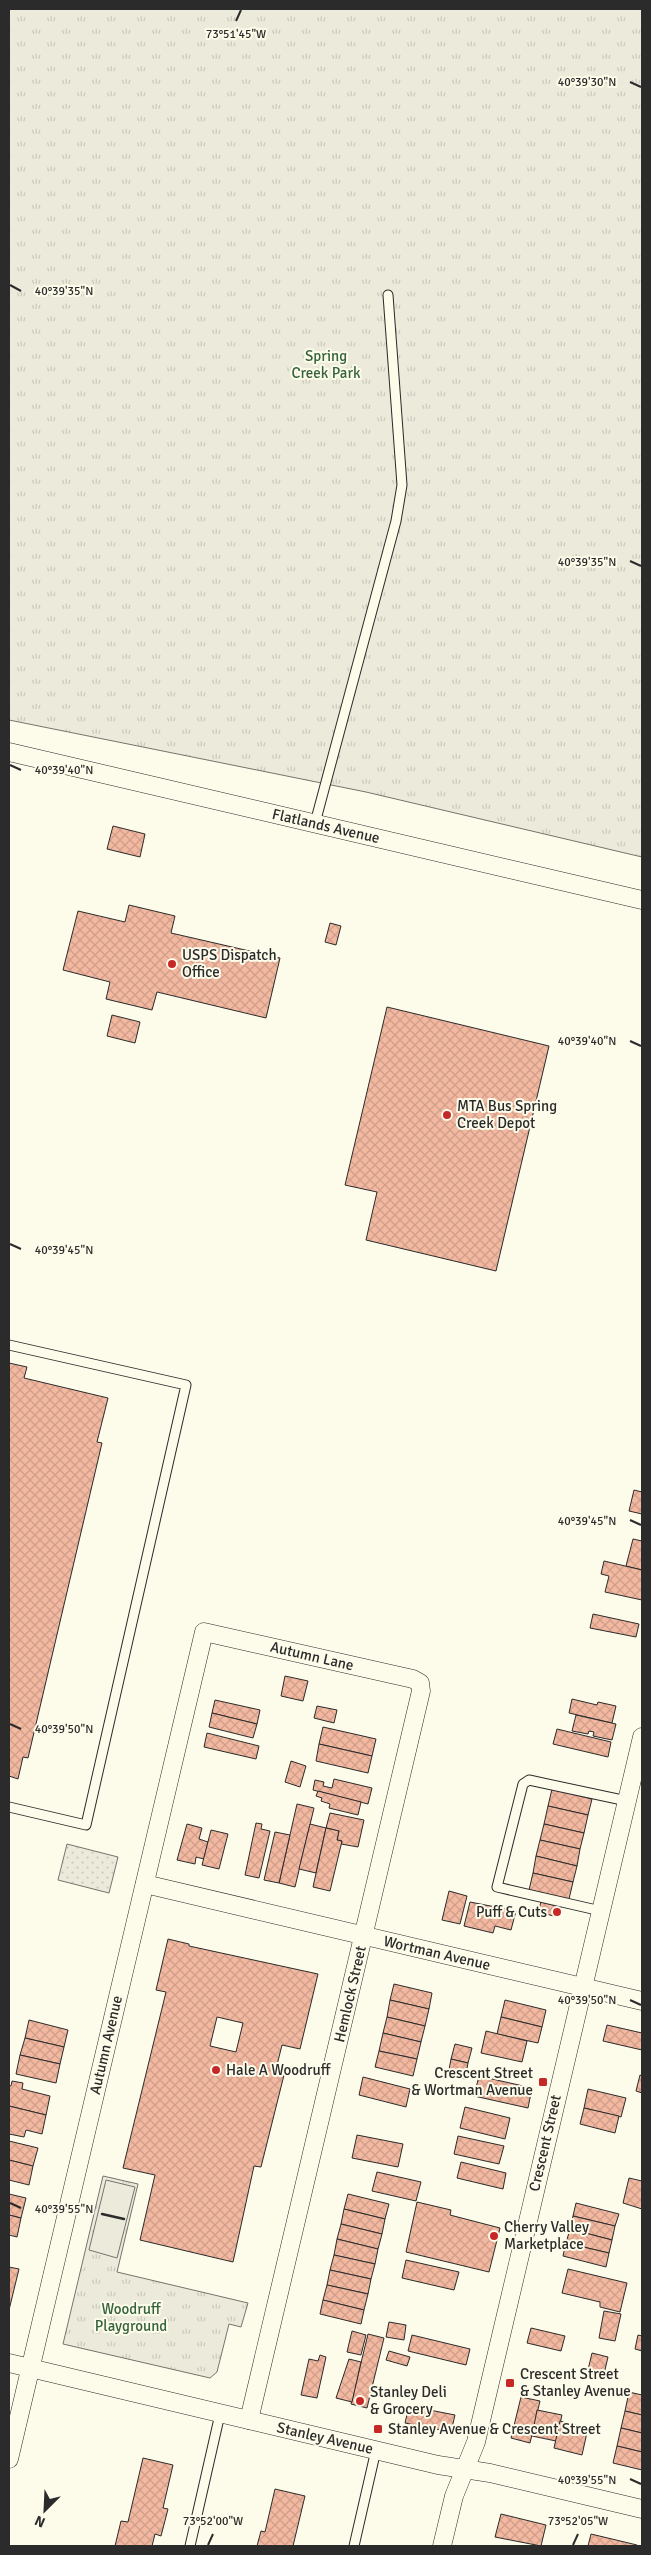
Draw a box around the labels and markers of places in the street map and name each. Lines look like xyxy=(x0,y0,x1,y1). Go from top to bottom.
place label: USPS Dispatch Office xyxy=(182,946,277,981)
marker: USPS Dispatch Office xyxy=(166,958,178,970)
place label: MTA Bus Spring Creek Depot xyxy=(457,1097,557,1132)
marker: MTA Bus Spring Creek Depot xyxy=(441,1109,453,1121)
place label: Puff & Cuts xyxy=(476,1903,547,1921)
marker: Puff & Cuts xyxy=(551,1906,563,1918)
place label: Hale A Woodruff xyxy=(226,2061,332,2079)
marker: Hale A Woodruff xyxy=(210,2064,222,2076)
place label: Crescent Street & Wortman Avenue xyxy=(411,2064,533,2099)
marker: Crescent Street & Wortman Avenue xyxy=(537,2076,549,2088)
place label: Cherry Valley Marketplace xyxy=(504,2218,589,2253)
marker: Cherry Valley Marketplace xyxy=(488,2230,500,2242)
place label: Crescent Street & Stanley Avenue xyxy=(520,2365,631,2400)
marker: Crescent Street & Stanley Avenue xyxy=(504,2377,516,2389)
place label: Stanley Deli & Grocery xyxy=(370,2383,447,2418)
marker: Stanley Deli & Grocery xyxy=(354,2395,366,2407)
place label: Stanley Avenue & Crescent Street xyxy=(388,2420,601,2438)
marker: Stanley Avenue & Crescent Street xyxy=(372,2423,384,2435)

